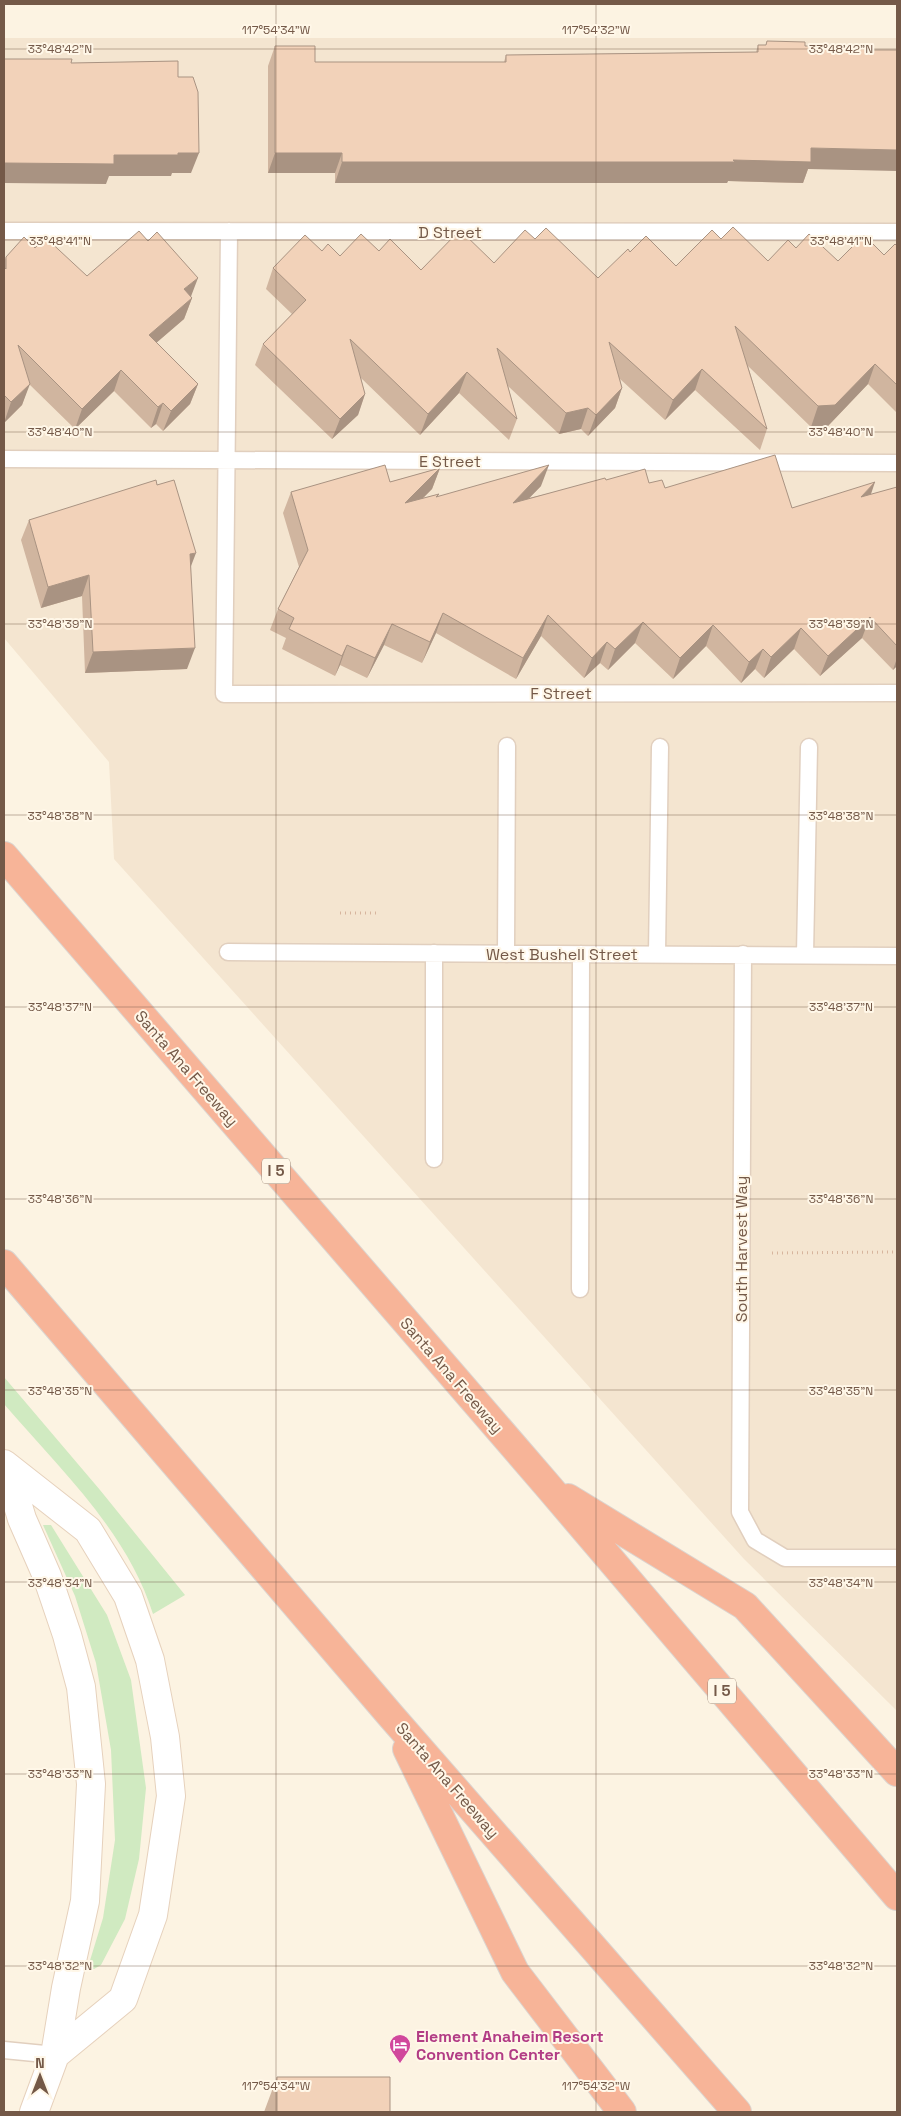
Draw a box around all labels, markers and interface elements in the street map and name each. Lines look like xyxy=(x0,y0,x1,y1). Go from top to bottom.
text: 117°54'34"W xyxy=(242,22,311,38)
text: 117°54'32"W xyxy=(562,22,631,38)
text: 33°48'42"N xyxy=(28,41,92,57)
text: 33°48'42"N xyxy=(809,41,873,57)
street label: D Street xyxy=(418,222,482,243)
text: 33°48'41"N xyxy=(29,233,91,249)
text: 33°48'41"N xyxy=(810,233,872,249)
text: 33°48'40"N xyxy=(28,424,92,440)
text: 33°48'40"N xyxy=(809,424,873,440)
street label: E Street xyxy=(419,451,481,472)
text: 33°48'39"N xyxy=(28,616,92,632)
text: 33°48'39"N xyxy=(809,616,873,632)
street label: F Street xyxy=(530,683,592,704)
text: 33°48'38"N xyxy=(28,808,92,824)
text: 33°48'38"N xyxy=(809,808,873,824)
street label: West Bushell Street xyxy=(486,944,638,965)
text: 33°48'37"N xyxy=(28,999,92,1015)
text: 33°48'37"N xyxy=(809,999,873,1015)
street label: Santa Ana Freeway xyxy=(131,1006,243,1131)
road number: I 5 xyxy=(262,1158,290,1184)
street label: South Harvest Way xyxy=(731,1176,752,1322)
text: 33°48'36"N xyxy=(28,1191,92,1207)
text: 33°48'36"N xyxy=(809,1191,873,1207)
street label: Santa Ana Freeway xyxy=(396,1313,508,1438)
text: 33°48'35"N xyxy=(28,1383,92,1399)
text: 33°48'35"N xyxy=(809,1383,873,1399)
text: 33°48'34"N xyxy=(28,1575,92,1591)
text: 33°48'34"N xyxy=(809,1575,873,1591)
road number: I 5 xyxy=(708,1678,736,1704)
street label: Santa Ana Freeway xyxy=(392,1718,504,1843)
text: 33°48'33"N xyxy=(28,1766,92,1782)
text: 33°48'33"N xyxy=(809,1766,873,1782)
text: 33°48'32"N xyxy=(28,1958,92,1974)
text: 33°48'32"N xyxy=(809,1958,873,1974)
place label: Element Anaheim Resort Convention Center xyxy=(416,2026,604,2065)
hotel icon: Element Anaheim Resort Convention Center xyxy=(388,2033,412,2064)
north arrow xyxy=(15,2051,65,2101)
text: N xyxy=(35,2054,45,2072)
text: 117°54'34"W xyxy=(242,2078,311,2094)
text: 117°54'32"W xyxy=(562,2078,631,2094)

